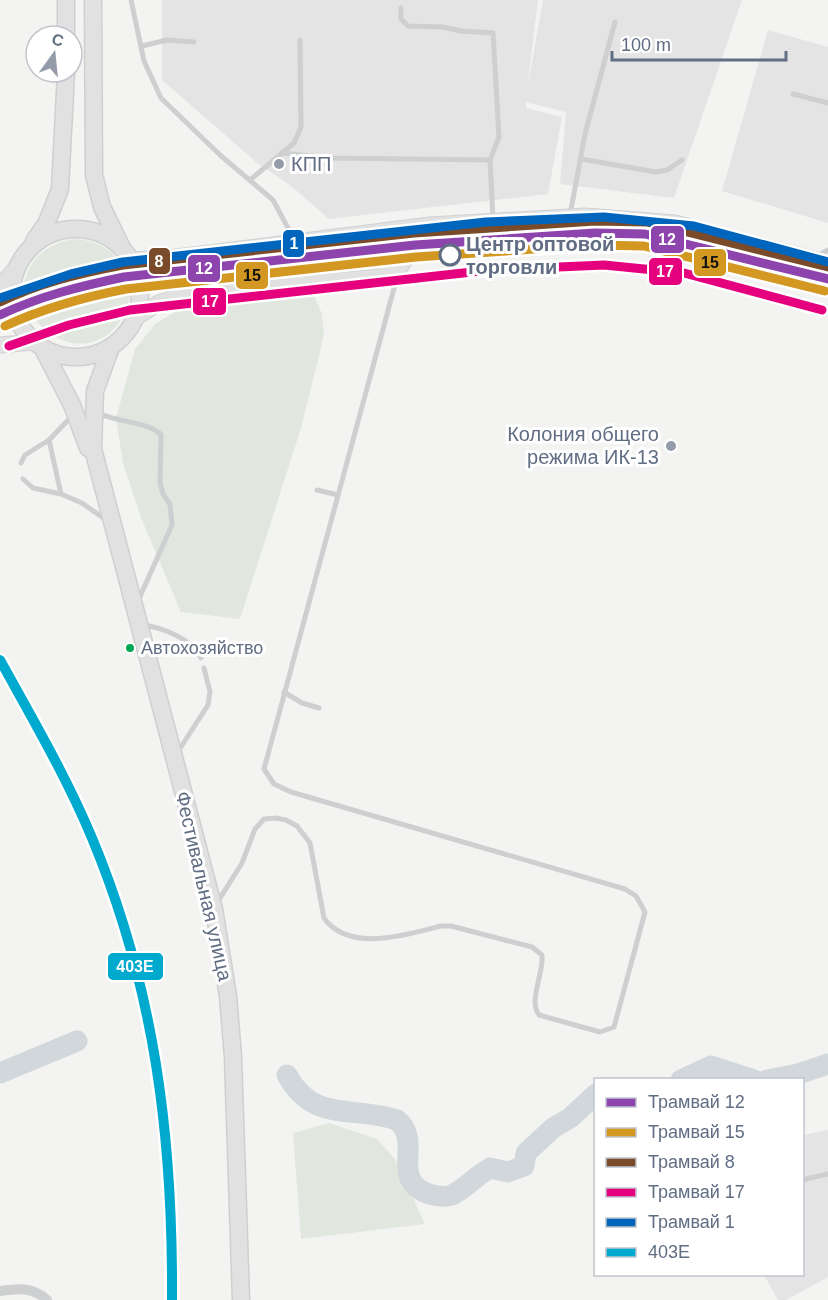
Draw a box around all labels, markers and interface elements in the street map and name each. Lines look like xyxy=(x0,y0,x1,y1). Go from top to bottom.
north arrow xyxy=(24,24,84,84)
scale bar xyxy=(612,24,786,62)
text: С xyxy=(50,30,66,50)
text: 100 m xyxy=(621,35,671,55)
place label: КПП xyxy=(291,153,331,175)
marker: КПП xyxy=(272,157,286,171)
line badge: 12 xyxy=(650,225,685,254)
line badge: 1 xyxy=(282,229,305,258)
text: 12 xyxy=(658,231,676,248)
place label: Центр оптовой торговли xyxy=(466,233,614,278)
text: 1 xyxy=(290,235,299,252)
marker: Центр оптовой торговли xyxy=(439,244,461,266)
line badge: 8 xyxy=(148,247,171,275)
line badge: 15 xyxy=(693,248,727,277)
text: 8 xyxy=(155,253,164,270)
line badge: 12 xyxy=(187,254,221,283)
text: 15 xyxy=(701,254,719,271)
line badge: 17 xyxy=(648,257,683,286)
text: 12 xyxy=(195,260,213,277)
line badge: 15 xyxy=(235,261,269,290)
text: 17 xyxy=(656,263,674,280)
text: 15 xyxy=(243,267,261,284)
line badge: 17 xyxy=(192,287,227,316)
text: 17 xyxy=(201,293,219,310)
place label: Колония общего режима ИК-13 xyxy=(507,423,659,468)
marker: Колония общего режима ИК-13 xyxy=(664,439,678,453)
place label: Автохозяйство xyxy=(141,638,263,658)
marker: Автохозяйство xyxy=(124,642,136,654)
street label: Фестивальная улица xyxy=(171,789,237,984)
line badge: 403Е xyxy=(107,952,164,981)
text: 403Е xyxy=(116,958,154,975)
legend xyxy=(594,1078,804,1276)
text: Трамвай 12 xyxy=(648,1092,745,1112)
text: Трамвай 15 xyxy=(648,1122,745,1142)
text: Трамвай 8 xyxy=(648,1152,735,1172)
text: Трамвай 17 xyxy=(648,1182,745,1202)
text: Трамвай 1 xyxy=(648,1212,735,1232)
text: 403Е xyxy=(648,1242,690,1262)

